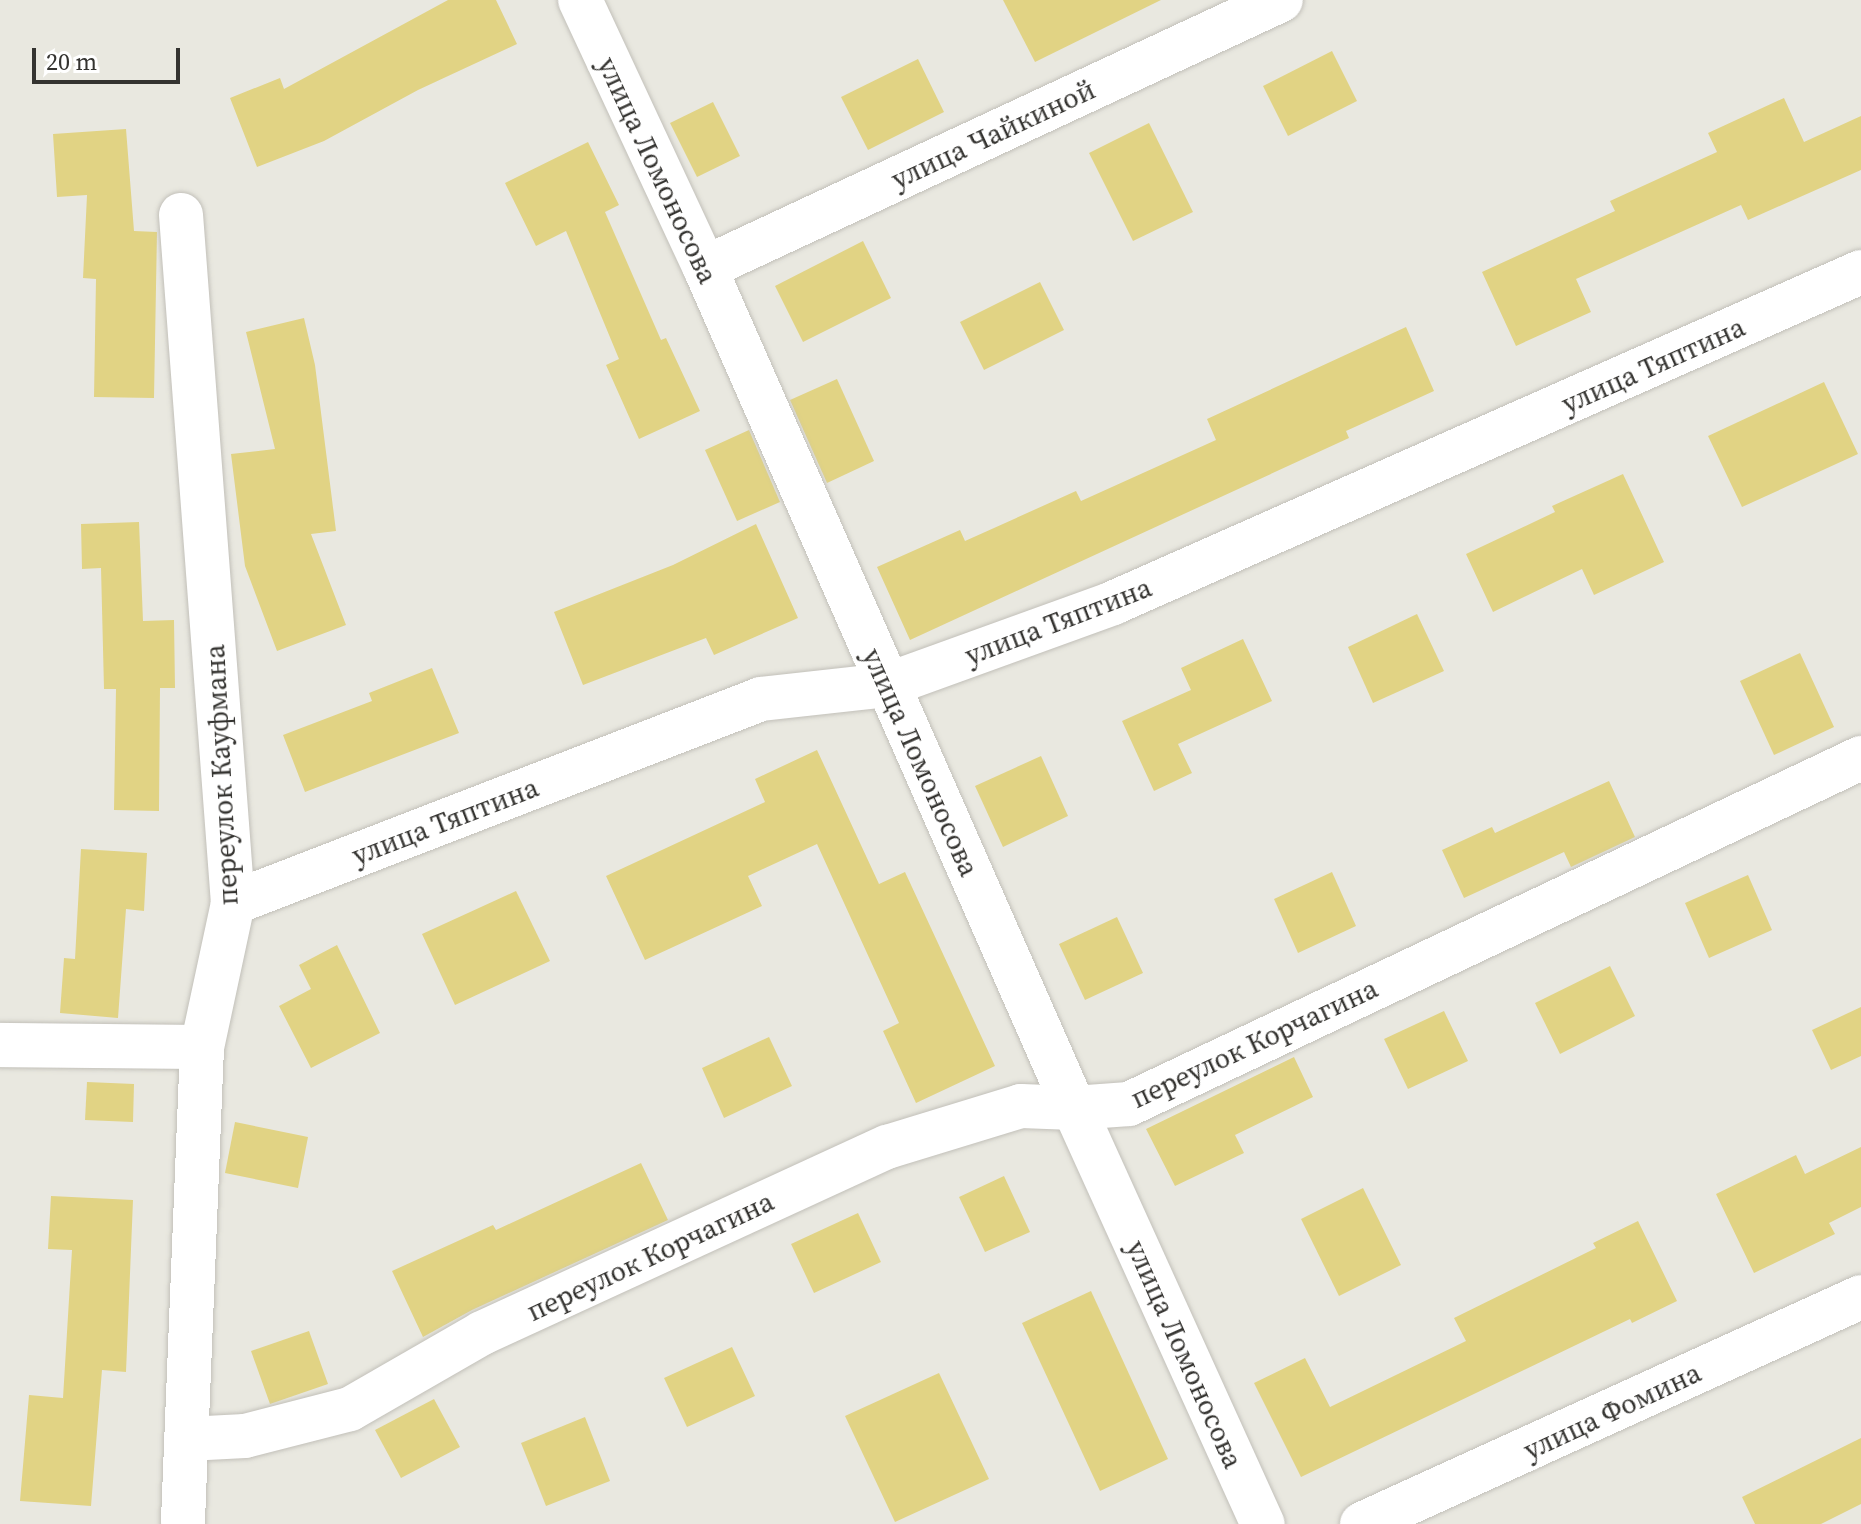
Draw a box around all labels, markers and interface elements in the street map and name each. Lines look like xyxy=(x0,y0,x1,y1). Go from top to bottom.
scale bar xyxy=(36,32,184,82)
text: 20 m xyxy=(46,45,97,78)
street label: улица Ломоносова xyxy=(591,51,725,289)
street label: улица Чайкиной xyxy=(886,72,1100,196)
street label: улица Тяптина xyxy=(1556,309,1750,421)
street label: улица Тяптина xyxy=(960,570,1156,672)
street label: улица Ломоносова xyxy=(856,643,986,881)
street label: переулок Кауфмана xyxy=(197,644,245,906)
street label: улица Тяптина xyxy=(347,770,543,872)
street label: переулок Корчагина xyxy=(1125,971,1383,1115)
street label: переулок Корчагина xyxy=(521,1184,779,1328)
street label: улица Ломоносова xyxy=(1120,1235,1250,1473)
street label: улица Фомина xyxy=(1518,1355,1706,1467)

